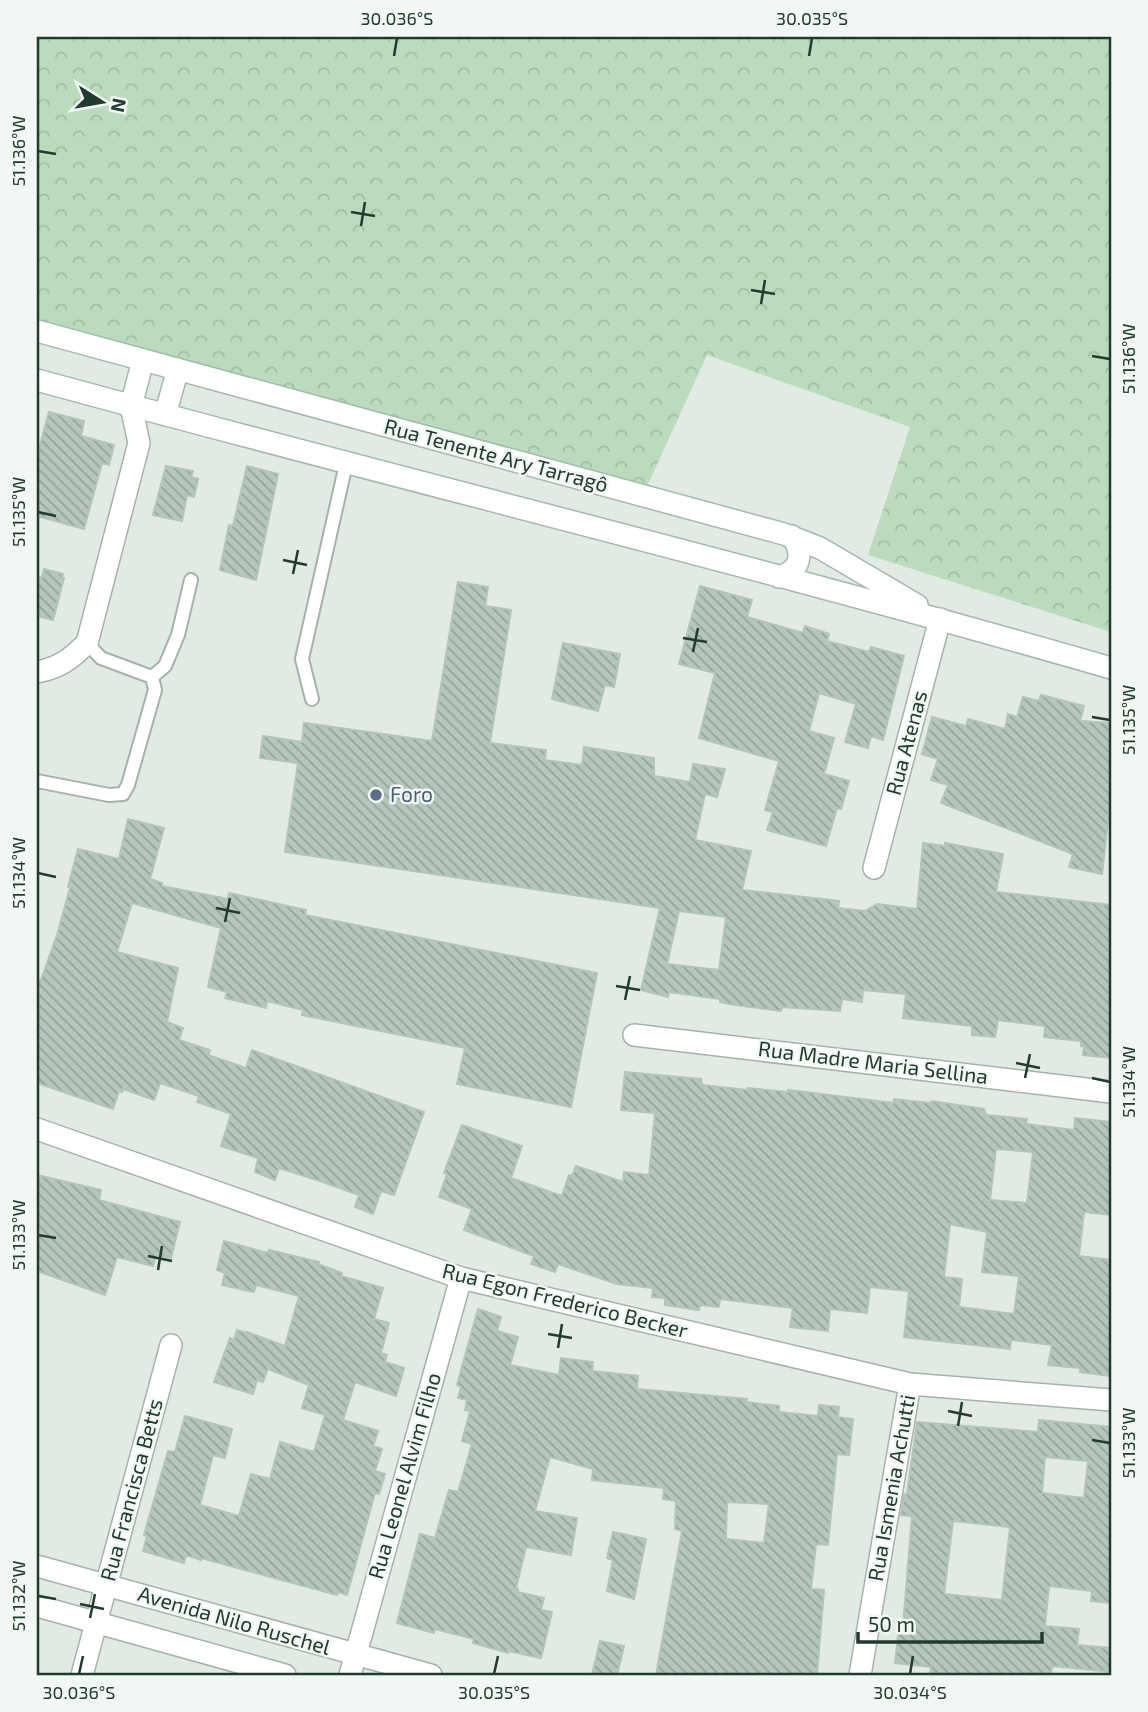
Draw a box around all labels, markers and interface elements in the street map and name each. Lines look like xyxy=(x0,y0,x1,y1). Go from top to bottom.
text: 30.036°S xyxy=(361,7,433,29)
text: 30.035°S xyxy=(776,7,848,29)
north arrow xyxy=(66,66,136,136)
text: N xyxy=(107,96,132,114)
text: 51.136°W xyxy=(7,115,29,187)
text: 51.136°W xyxy=(1117,323,1139,395)
street label: Rua Tenente Ary Tarragô xyxy=(382,413,611,497)
text: 51.135°W xyxy=(7,477,29,547)
text: 51.135°W xyxy=(1117,685,1139,755)
street label: Rua Atenas xyxy=(880,688,931,798)
place label: Foro xyxy=(390,781,433,806)
marker: Foro xyxy=(368,787,384,803)
text: 51.134°W xyxy=(7,837,29,909)
street label: Rua Madre Maria Sellina xyxy=(757,1035,990,1088)
text: 51.134°W xyxy=(1117,1046,1139,1118)
text: 51.133°W xyxy=(7,1200,29,1270)
street label: Rua Egon Frederico Becker xyxy=(440,1257,691,1342)
street label: Rua Leonel Alvim Filho xyxy=(362,1369,445,1582)
street label: Rua Ismenia Achutti xyxy=(862,1393,919,1583)
street label: Rua Francisca Betts xyxy=(94,1396,167,1584)
text: 51.133°W xyxy=(1117,1408,1139,1478)
text: 51.132°W xyxy=(7,1560,29,1632)
street label: Avenida Nilo Ruschel xyxy=(135,1580,334,1659)
scale bar xyxy=(858,1600,1041,1644)
text: 50 m xyxy=(868,1611,915,1636)
text: 30.036°S xyxy=(43,1681,115,1703)
text: 30.035°S xyxy=(458,1681,530,1703)
text: 30.034°S xyxy=(873,1681,947,1703)

